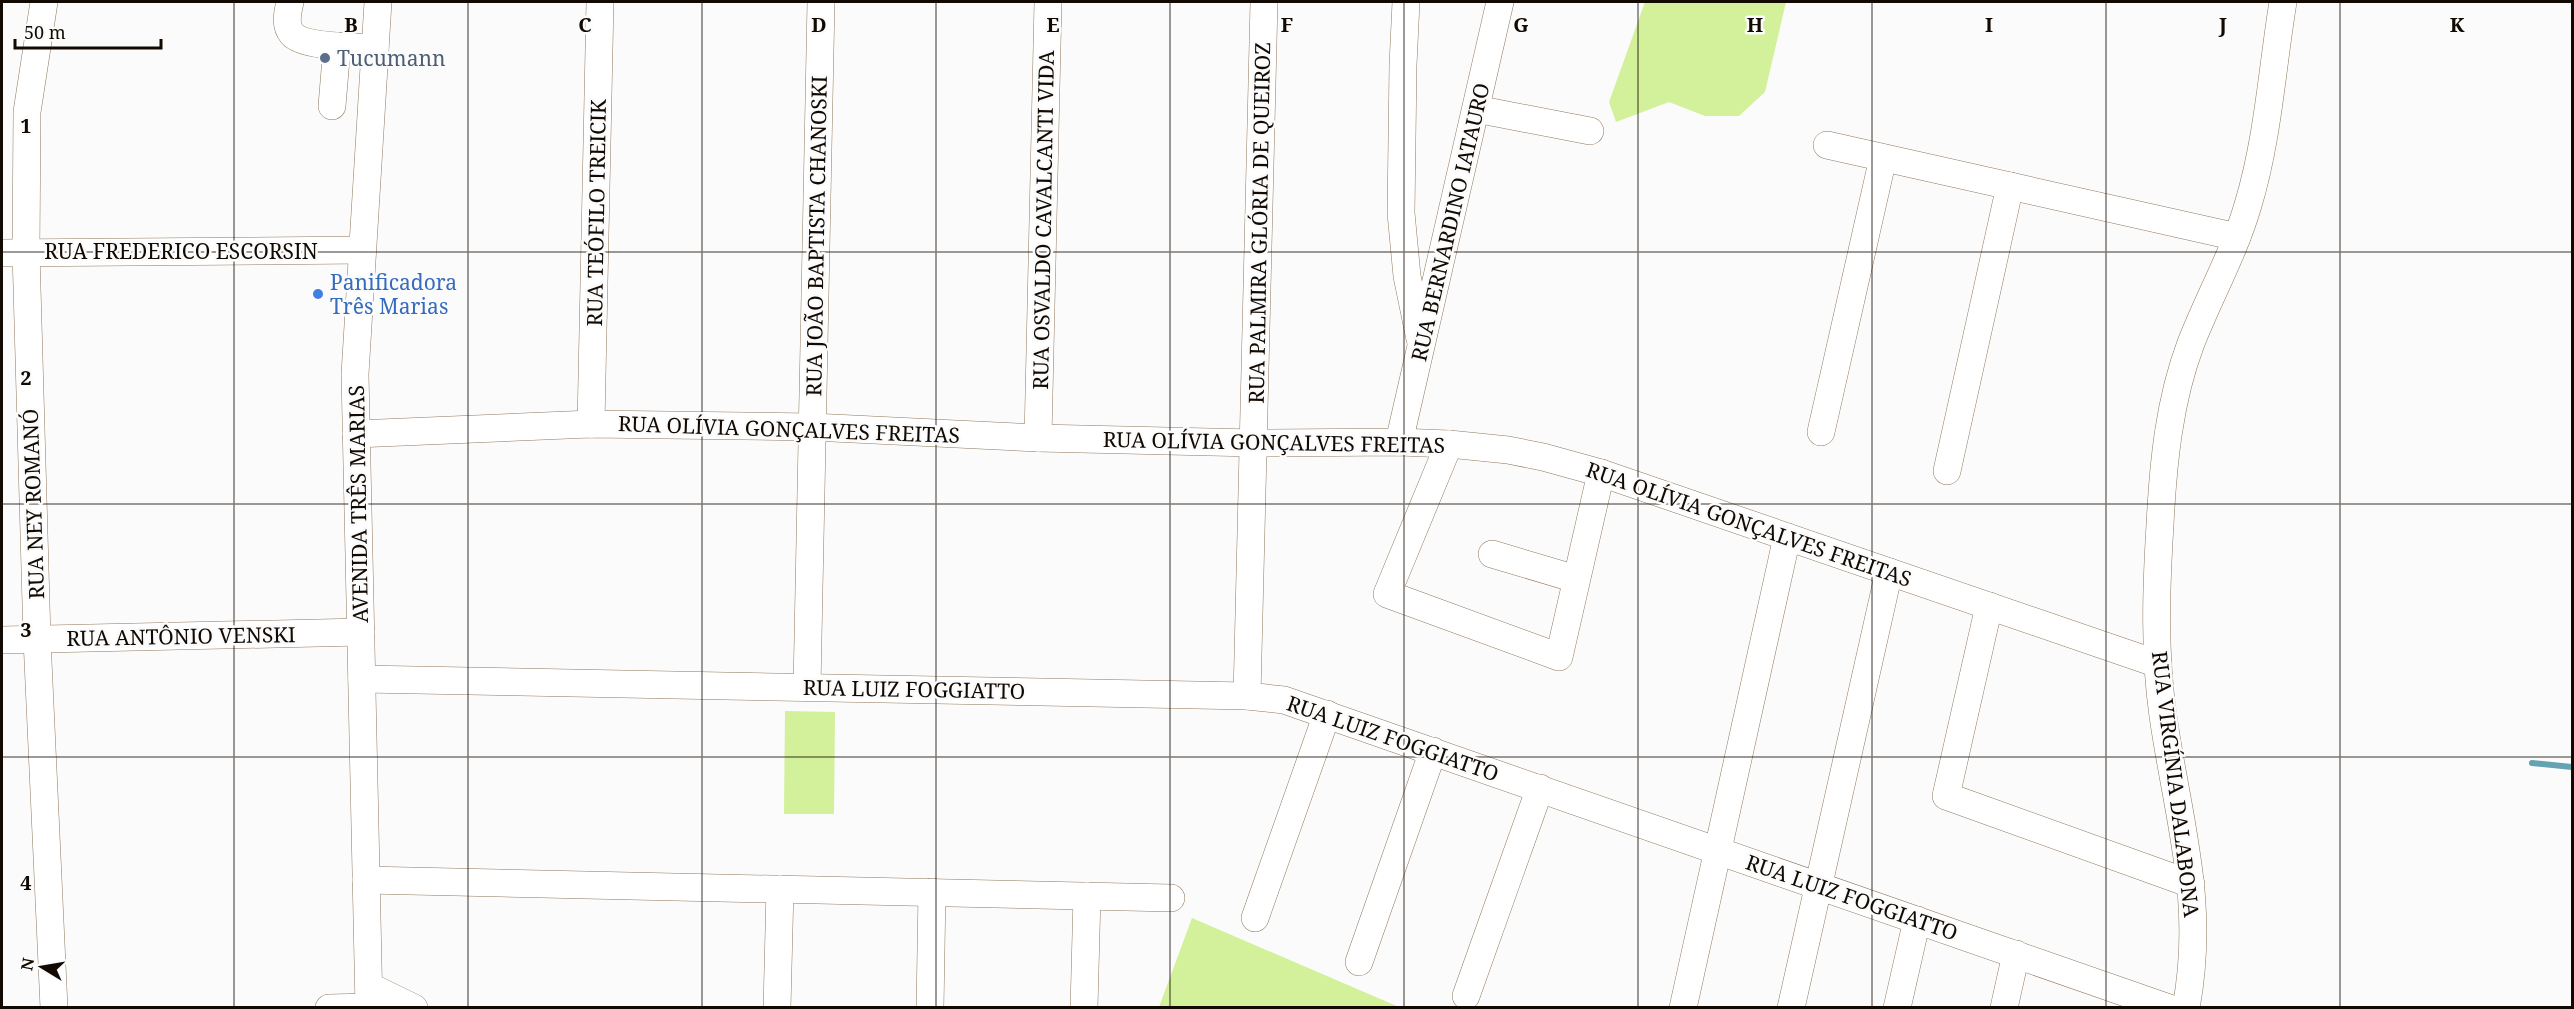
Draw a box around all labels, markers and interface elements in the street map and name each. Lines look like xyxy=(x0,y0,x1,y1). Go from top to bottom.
text: B xyxy=(344,11,358,38)
text: C xyxy=(578,11,592,38)
text: D xyxy=(811,11,827,38)
text: E xyxy=(1046,11,1060,38)
text: F xyxy=(1281,11,1293,38)
text: G xyxy=(1513,11,1529,38)
text: H xyxy=(1747,11,1763,38)
text: I xyxy=(1985,11,1993,38)
text: J xyxy=(2218,11,2227,38)
text: K xyxy=(2450,11,2465,38)
scale bar xyxy=(15,12,160,50)
text: 50 m xyxy=(24,20,66,44)
street label: RUA PALMIRA GLÓRIA DE QUEIROZ xyxy=(1242,42,1276,404)
place label: Tucumann xyxy=(337,44,446,72)
street label: RUA OSVALDO CAVALCANTI VIDA xyxy=(1026,50,1060,390)
marker: Tucumann xyxy=(318,51,332,65)
street label: RUA JOÃO BAPTISTA CHANOSKI xyxy=(799,75,833,397)
street label: RUA BERNARDINO IATAURO xyxy=(1404,80,1496,364)
street label: RUA TEÓFILO TREICIK xyxy=(580,99,612,327)
text: 1 xyxy=(20,112,32,139)
street label: RUA FREDERICO ESCORSIN xyxy=(44,237,318,265)
place label: Panificadora Três Marias xyxy=(330,268,457,320)
marker: Panificadora Três Marias xyxy=(311,287,325,301)
text: 2 xyxy=(20,364,32,391)
street label: AVENIDA TRÊS MARIAS xyxy=(342,385,374,623)
street label: RUA NEY ROMANÓ xyxy=(16,408,50,600)
street label: RUA OLÍVIA GONÇALVES FREITAS xyxy=(617,409,961,449)
street label: RUA OLÍVIA GONÇALVES FREITAS xyxy=(1103,425,1445,459)
street label: RUA OLÍVIA GONÇALVES FREITAS xyxy=(1583,455,1915,593)
text: 3 xyxy=(20,616,32,643)
street label: RUA ANTÔNIO VENSKI xyxy=(66,620,296,652)
street label: RUA VIRGÍNIA DALABONA xyxy=(2146,649,2206,919)
street label: RUA LUIZ FOGGIATTO xyxy=(803,673,1025,705)
street label: RUA LUIZ FOGGIATTO xyxy=(1283,689,1503,787)
street label: RUA LUIZ FOGGIATTO xyxy=(1742,848,1962,946)
text: 4 xyxy=(20,869,32,896)
north arrow xyxy=(12,937,72,997)
text: N xyxy=(15,955,39,972)

